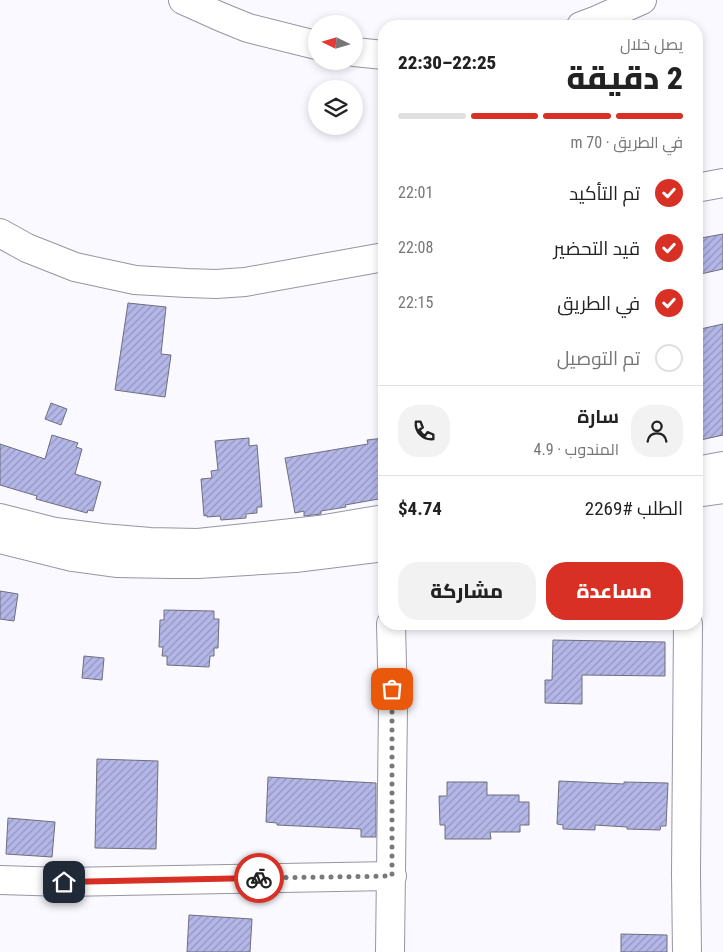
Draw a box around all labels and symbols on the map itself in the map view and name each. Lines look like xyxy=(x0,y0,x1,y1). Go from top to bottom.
north arrow xyxy=(308,15,362,70)
pin xyxy=(371,668,413,710)
courier xyxy=(234,853,284,903)
pin xyxy=(43,861,85,903)

